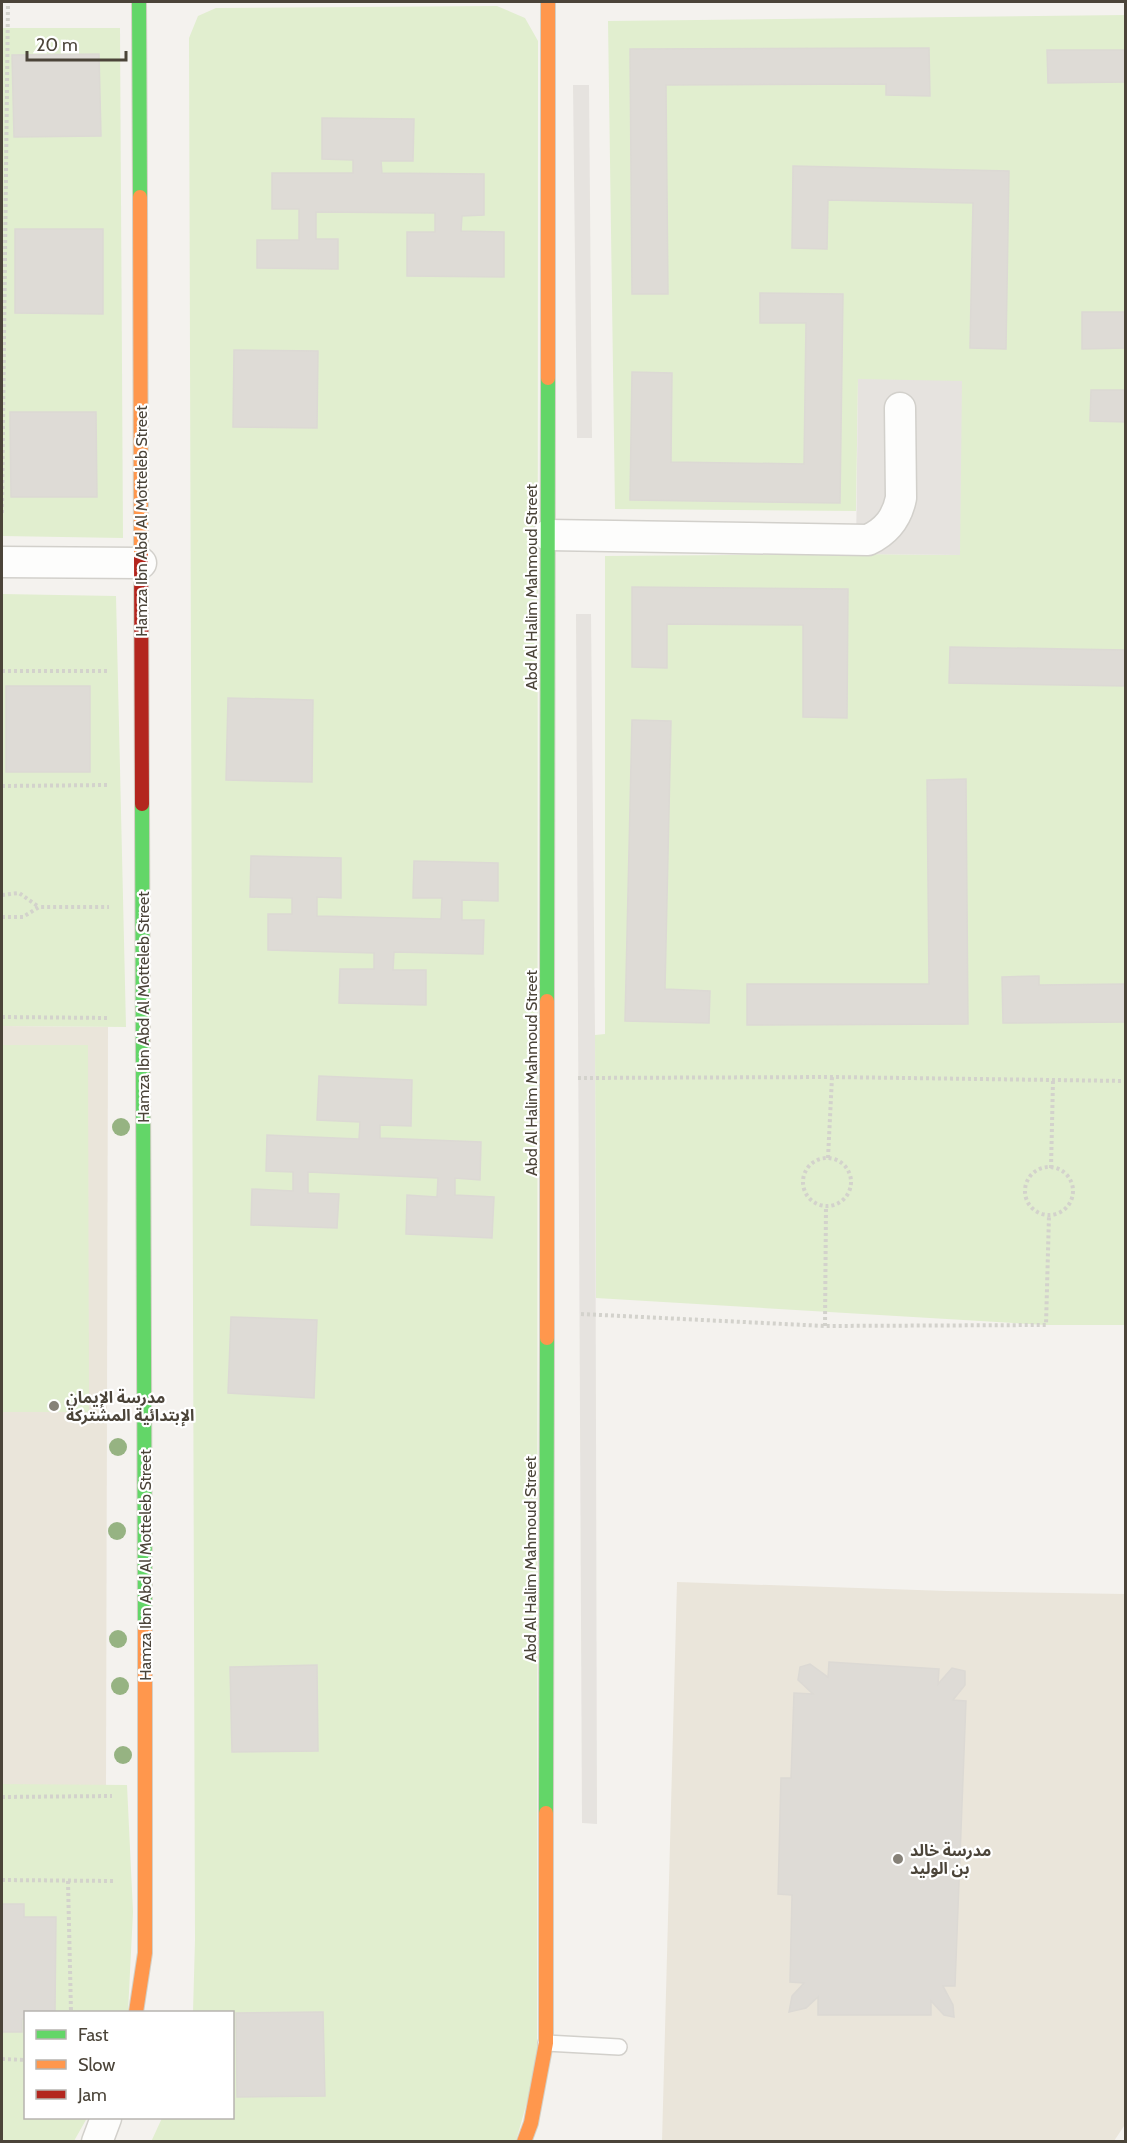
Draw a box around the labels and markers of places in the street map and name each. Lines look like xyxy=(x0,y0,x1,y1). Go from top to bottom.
place label: مدرسة الإيمان الإبتدائية المشتركة xyxy=(66,1388,194,1427)
marker: مدرسة الإيمان الإبتدائية المشتركة xyxy=(47,1399,61,1413)
place label: مدرسة خالد بن الوليد xyxy=(910,1841,991,1878)
marker: مدرسة خالد بن الوليد xyxy=(891,1852,905,1866)

